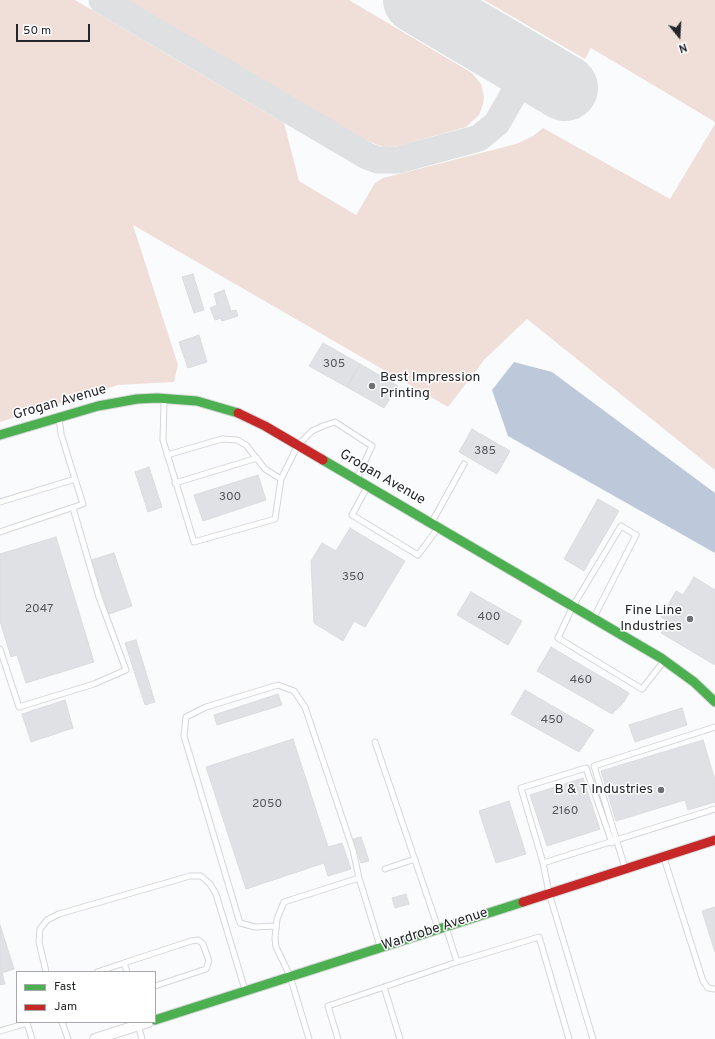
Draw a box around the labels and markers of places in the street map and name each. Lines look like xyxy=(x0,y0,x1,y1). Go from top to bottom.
place label: Best Impression Printing xyxy=(380,370,480,402)
marker: Best Impression Printing xyxy=(367,381,377,391)
place label: Fine Line Industries xyxy=(620,603,682,636)
marker: Fine Line Industries xyxy=(685,614,695,624)
place label: B & T Industries xyxy=(554,782,653,798)
marker: B & T Industries xyxy=(656,785,666,795)

